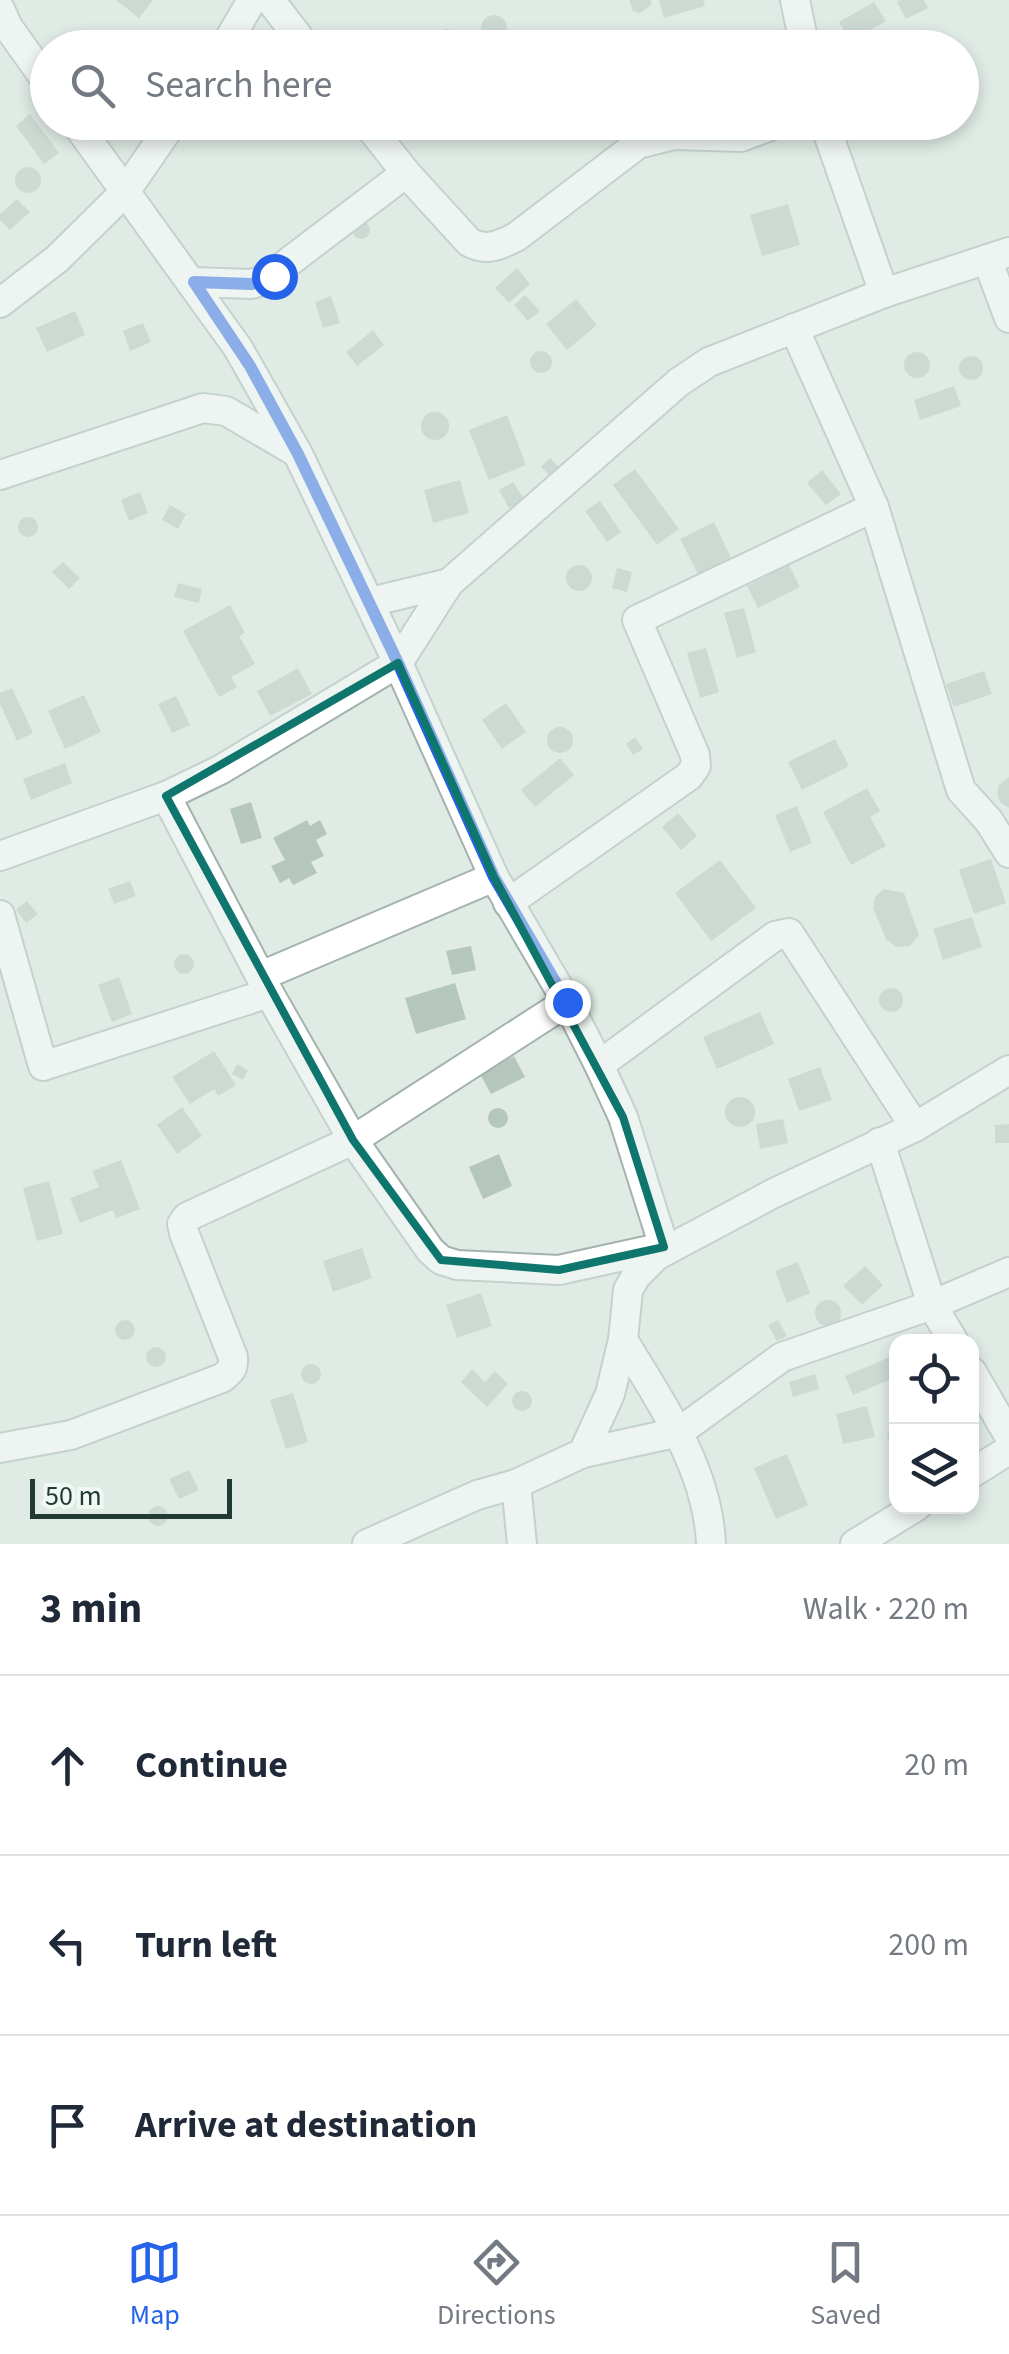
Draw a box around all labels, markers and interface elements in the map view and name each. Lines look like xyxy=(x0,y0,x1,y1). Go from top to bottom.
search box xyxy=(30,30,979,140)
icon: search xyxy=(65,58,120,113)
text: Search here xyxy=(145,58,332,112)
route start xyxy=(252,254,298,300)
route end xyxy=(545,980,591,1026)
map controls xyxy=(889,1334,979,1514)
button: locate xyxy=(889,1334,979,1424)
button: layers xyxy=(889,1424,979,1514)
scale bar xyxy=(30,1474,232,1518)
text: 50 m xyxy=(45,1476,102,1516)
text: 3 min xyxy=(40,1579,142,1639)
text: Walk · 220 m xyxy=(803,1586,969,1632)
icon: ahead xyxy=(40,1738,95,1793)
text: Continue xyxy=(135,1738,288,1792)
text: 20 m xyxy=(904,1742,969,1788)
icon: left xyxy=(40,1918,95,1973)
text: Turn left xyxy=(135,1918,277,1972)
text: 200 m xyxy=(888,1922,969,1968)
icon: arrive xyxy=(40,2098,95,2153)
text: Arrive at destination xyxy=(135,2098,477,2152)
tab: Map xyxy=(127,2235,182,2335)
tab: Directions xyxy=(437,2235,556,2335)
tab: Saved xyxy=(810,2235,882,2335)

